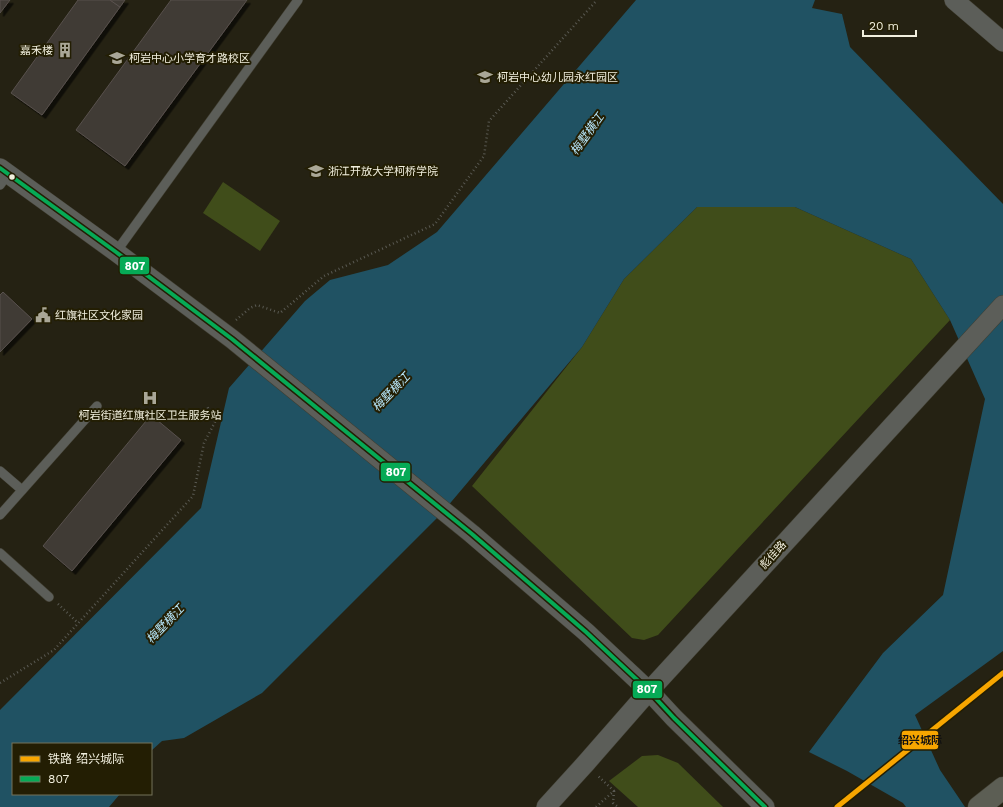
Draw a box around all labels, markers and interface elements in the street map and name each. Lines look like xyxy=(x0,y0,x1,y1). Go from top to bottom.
scale bar xyxy=(863,12,916,38)
text: 20 m xyxy=(869,19,899,33)
building icon: 嘉禾楼 xyxy=(56,41,74,59)
place label: 嘉禾楼 xyxy=(20,44,53,57)
school or university icon: 柯岩中心小学育才路校区 xyxy=(108,49,126,67)
place label: 柯岩中心小学育才路校区 xyxy=(129,52,250,65)
school or university icon: 柯岩中心幼儿园永红园区 xyxy=(476,68,494,86)
place label: 柯岩中心幼儿园永红园区 xyxy=(497,71,618,84)
water label: 梅墅横江 xyxy=(567,109,608,158)
school or university icon: 浙江开放大学柯桥学院 xyxy=(307,162,325,180)
place label: 浙江开放大学柯桥学院 xyxy=(328,165,438,178)
unlabelled marker xyxy=(7,172,17,182)
line badge: 807 xyxy=(119,256,150,275)
text: 807 xyxy=(125,260,145,273)
public building icon: 红旗社区文化家园 xyxy=(34,306,52,324)
place label: 红旗社区文化家园 xyxy=(55,309,143,322)
water label: 梅墅横江 xyxy=(369,368,414,414)
hospital icon: 柯岩街道红旗社区卫生服务站 xyxy=(141,389,159,407)
place label: 柯岩街道红旗社区卫生服务站 xyxy=(79,409,222,422)
line badge: 807 xyxy=(380,462,411,482)
text: 807 xyxy=(386,466,406,479)
street label: 彪佳路 xyxy=(757,538,789,572)
water label: 梅墅横江 xyxy=(143,600,188,646)
line badge: 807 xyxy=(632,680,663,699)
text: 807 xyxy=(637,683,657,696)
line badge: 绍兴城际 xyxy=(901,730,939,750)
text: 绍兴城际 xyxy=(898,734,942,747)
legend xyxy=(12,743,152,795)
text: 铁路 绍兴城际 xyxy=(48,752,124,766)
text: 807 xyxy=(48,772,70,786)

